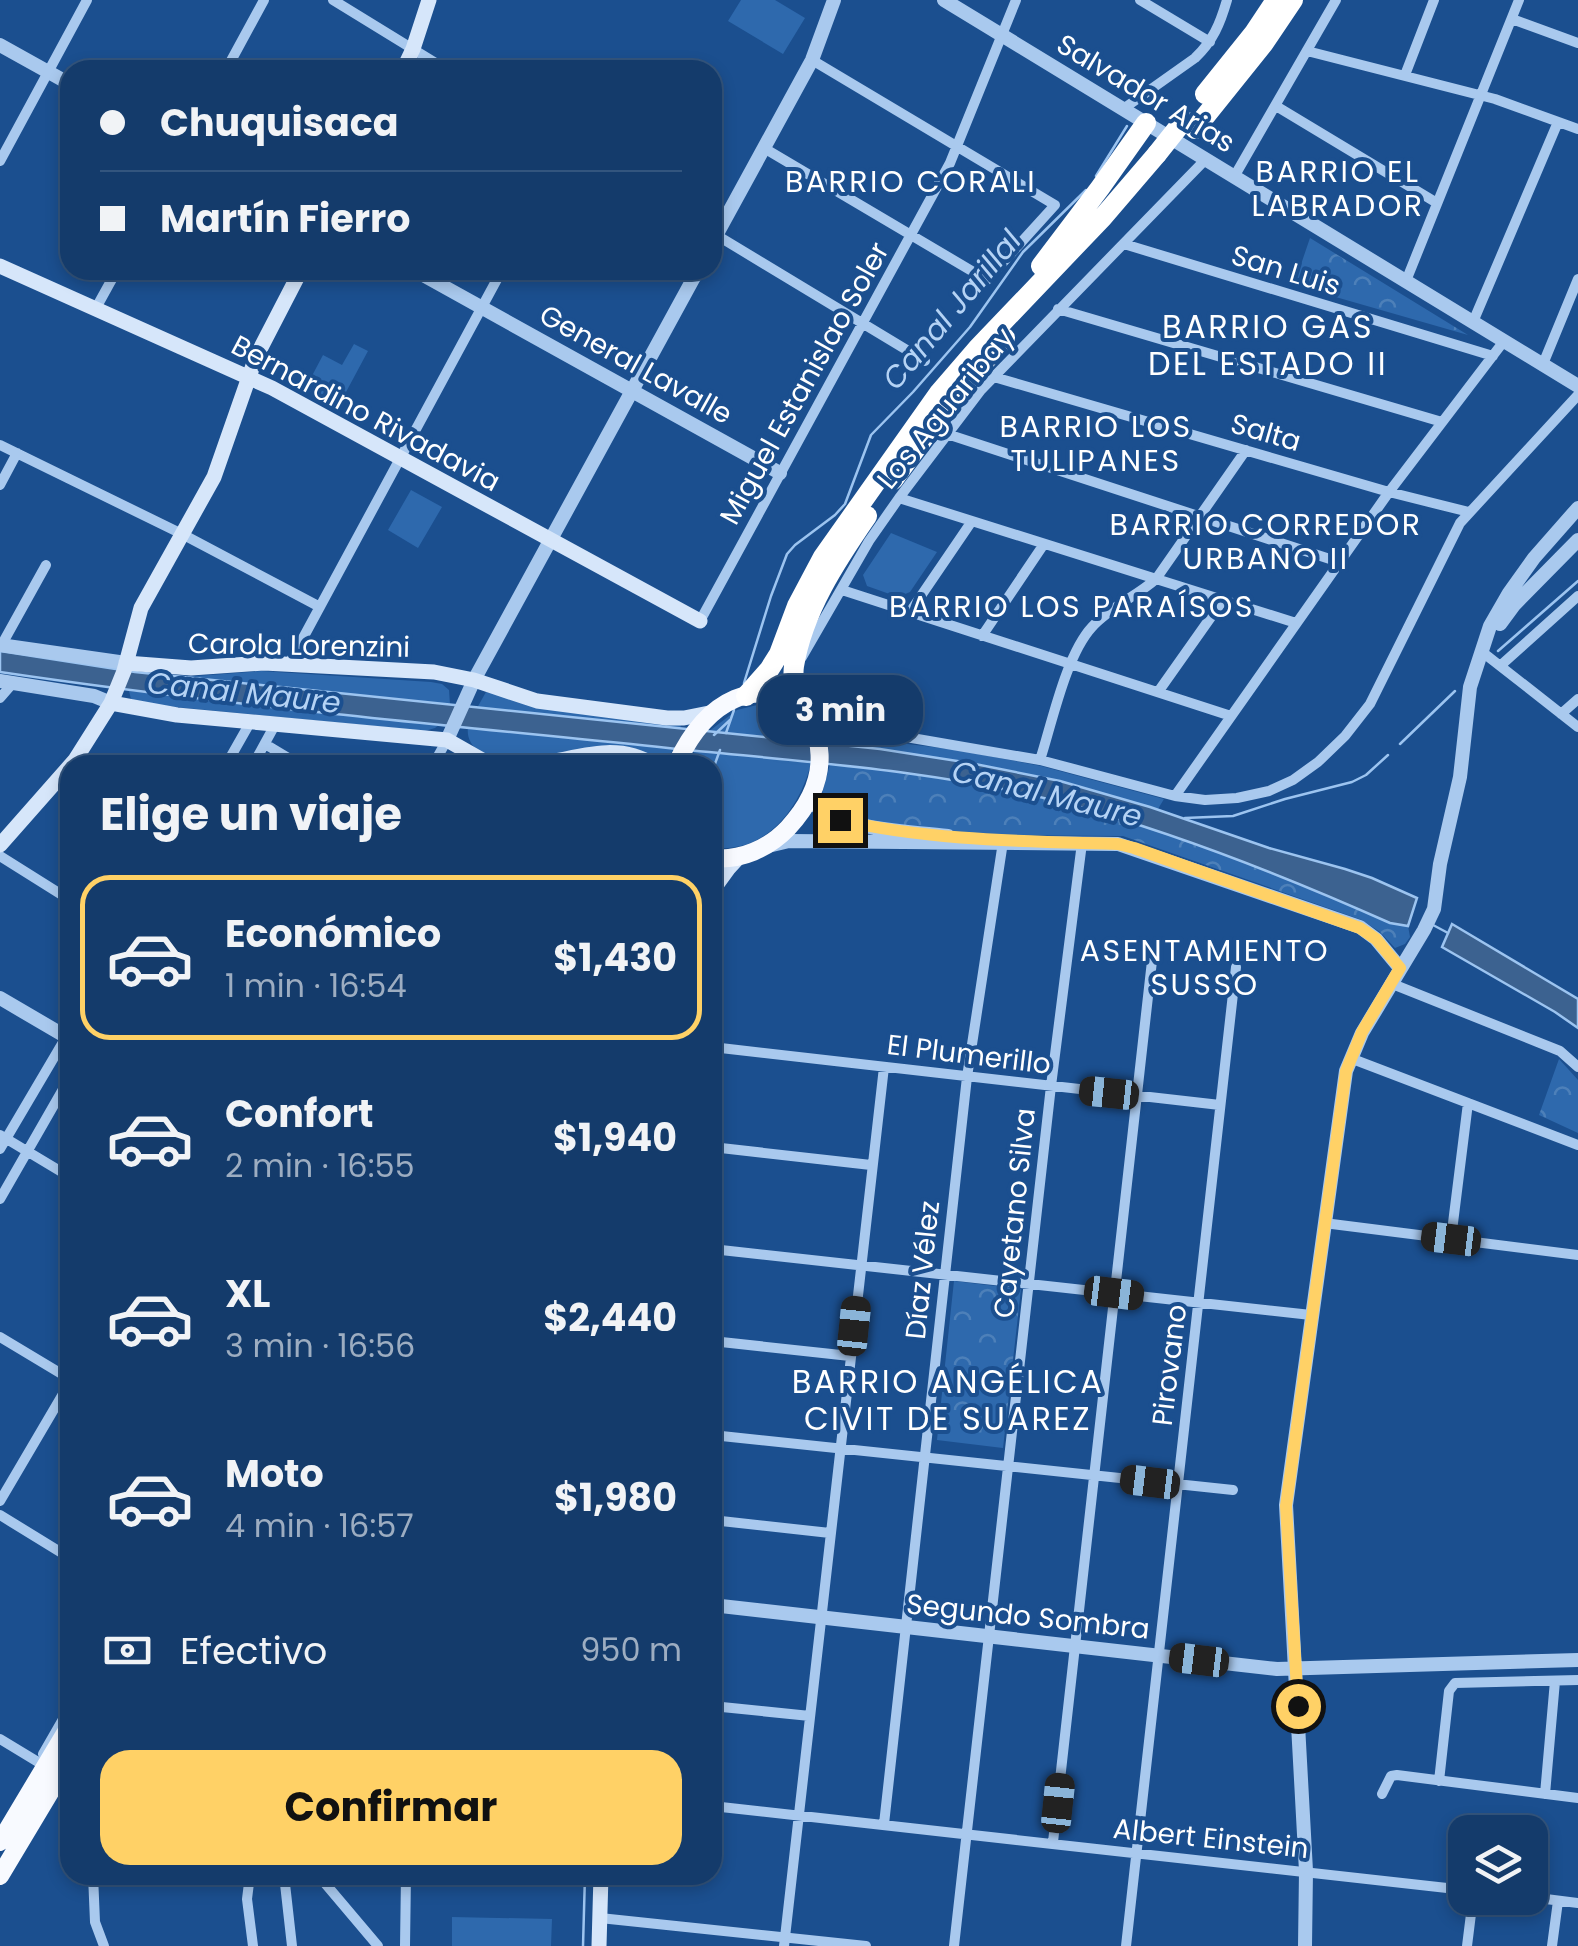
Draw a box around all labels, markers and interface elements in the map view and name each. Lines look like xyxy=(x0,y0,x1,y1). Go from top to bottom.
street label: Salvador Arias xyxy=(1049,25,1242,162)
text: Chuquisaca xyxy=(160,96,399,149)
district label: BARRIO EL LABRADOR xyxy=(1251,150,1425,227)
district label: BARRIO CORALI xyxy=(785,160,1037,203)
text: Martín Fierro xyxy=(160,192,410,245)
water label: Canal Jarillal xyxy=(872,220,1032,399)
street label: Miguel Estanislao Soler xyxy=(710,235,898,531)
street label: San Luis xyxy=(1226,235,1345,306)
street label: General Lavalle xyxy=(532,295,739,434)
district label: BARRIO GAS DEL ESTADO II xyxy=(1148,304,1388,386)
street label: Los Aguaribay xyxy=(868,319,1023,497)
street label: Bernardino Rivadavia xyxy=(224,326,507,501)
street label: Salta xyxy=(1226,404,1306,461)
district label: BARRIO LOS TULIPANES xyxy=(999,405,1193,482)
district label: BARRIO CORREDOR URBANO II xyxy=(1109,503,1423,580)
district label: BARRIO LOS PARAÍSOS xyxy=(889,585,1255,628)
street label: Carola Lorenzini xyxy=(187,624,411,667)
water label: Canal Maure xyxy=(145,661,343,724)
callout: 3 min xyxy=(758,675,922,745)
text: 3 min xyxy=(795,687,886,732)
water label: Canal Maure xyxy=(948,749,1147,838)
text: Elige un viaje xyxy=(100,783,402,846)
route end xyxy=(818,798,863,843)
text: Económico xyxy=(225,907,441,960)
icon: car xyxy=(105,913,195,1003)
district label: ASENTAMIENTO SUSSO xyxy=(1080,929,1330,1006)
text: $1,430 xyxy=(553,931,677,984)
text: 1 min · 16:54 xyxy=(225,963,407,1008)
street label: El Plumerillo xyxy=(885,1025,1053,1084)
car xyxy=(1078,1075,1140,1111)
text: Confort xyxy=(225,1087,373,1140)
icon: car xyxy=(105,1093,195,1183)
street label: Cayetano Silva xyxy=(984,1106,1045,1320)
text: $1,940 xyxy=(553,1111,677,1164)
text: 2 min · 16:55 xyxy=(225,1143,415,1188)
street label: Díaz Vélez xyxy=(896,1199,949,1341)
car xyxy=(1419,1220,1483,1258)
text: XL xyxy=(225,1267,270,1320)
icon: car xyxy=(105,1273,195,1363)
car xyxy=(1082,1274,1146,1312)
text: $2,440 xyxy=(543,1291,677,1344)
car xyxy=(836,1295,872,1357)
street label: Pirovano xyxy=(1143,1302,1196,1428)
text: 3 min · 16:56 xyxy=(225,1323,415,1368)
district label: BARRIO ANGÉLICA CIVIT DE SUAREZ xyxy=(792,1359,1104,1441)
text: Moto xyxy=(225,1447,324,1500)
icon: car xyxy=(105,1453,195,1543)
car xyxy=(1118,1463,1182,1501)
text: $1,980 xyxy=(554,1471,677,1524)
text: 4 min · 16:57 xyxy=(225,1503,414,1548)
street label: Segundo Sombra xyxy=(904,1584,1152,1649)
icon: cash xyxy=(100,1623,155,1678)
text: Efectivo xyxy=(180,1624,327,1677)
text: 950 m xyxy=(580,1627,682,1672)
car xyxy=(1167,1641,1231,1679)
route start xyxy=(1276,1684,1321,1729)
button: Confirmar xyxy=(100,1750,682,1865)
car xyxy=(1040,1772,1076,1834)
street label: Albert Einstein xyxy=(1111,1809,1311,1868)
map controls xyxy=(1448,1815,1548,1915)
button: layers xyxy=(1448,1815,1548,1915)

